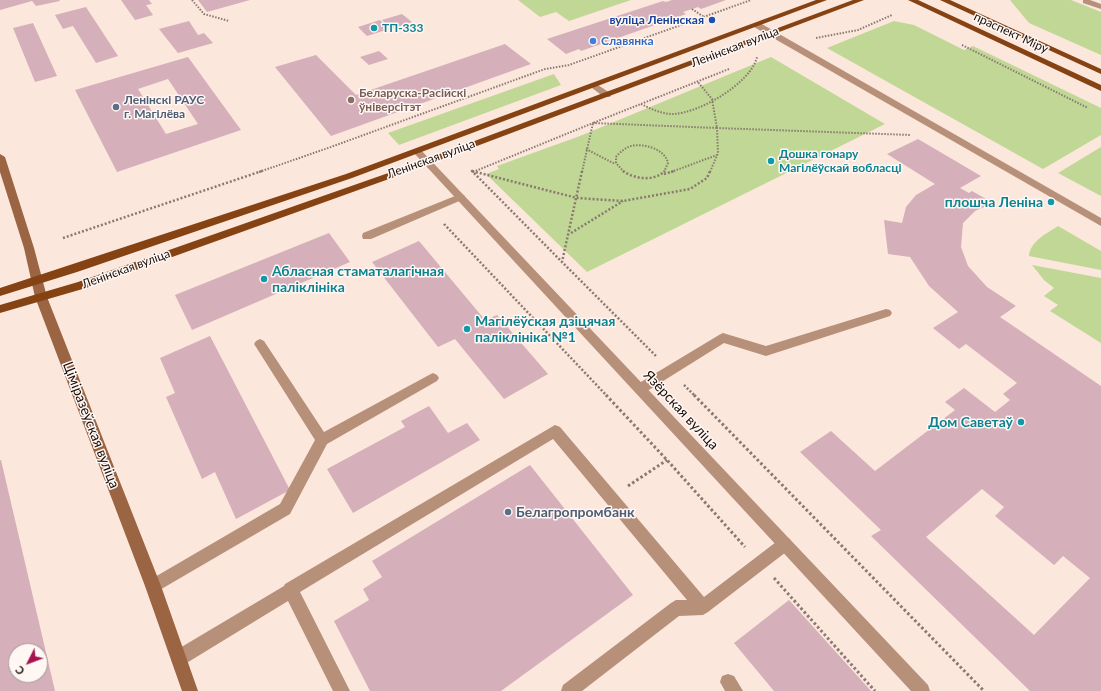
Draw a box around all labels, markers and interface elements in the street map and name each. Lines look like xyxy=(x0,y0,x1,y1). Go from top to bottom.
street label: праспект Міру xyxy=(972,10,1050,56)
place label: вуліца Ленінская xyxy=(609,13,704,27)
marker: вуліца Ленінская xyxy=(707,15,717,25)
place label: ТП-333 xyxy=(382,21,424,35)
marker: ТП-333 xyxy=(369,23,379,33)
street label: Ленінская вуліца xyxy=(689,24,781,70)
place label: Славянка xyxy=(601,34,654,48)
marker: Славянка xyxy=(588,36,598,46)
place label: Беларуска-Расійскі ўніверсітэт xyxy=(359,86,466,114)
place label: Ленінскі РАУС г. Магілёва xyxy=(124,93,204,121)
marker: Беларуска-Расійскі ўніверсітэт xyxy=(346,95,356,105)
marker: Ленінскі РАУС г. Магілёва xyxy=(111,102,121,112)
street label: Ленінская вуліца xyxy=(385,136,477,182)
place label: Дошка гонару Магілёўскай вобласці xyxy=(779,147,902,175)
marker: Дошка гонару Магілёўскай вобласці xyxy=(766,156,776,166)
place label: плошча Леніна xyxy=(945,194,1043,210)
marker: плошча Леніна xyxy=(1046,197,1056,207)
street label: Ленінская вуліца xyxy=(80,246,172,292)
place label: Абласная стаматалагічная паліклініка xyxy=(272,263,444,296)
marker: Абласная стаматалагічная паліклініка xyxy=(259,274,269,284)
place label: Магілёўская дзіцячая паліклініка №1 xyxy=(475,313,615,346)
marker: Магілёўская дзіцячая паліклініка №1 xyxy=(462,324,472,334)
street label: Ціміразеўская вуліца xyxy=(59,359,123,491)
street label: Язёрская вуліца xyxy=(640,367,722,453)
place label: Дом Саветаў xyxy=(928,414,1013,430)
marker: Дом Саветаў xyxy=(1016,417,1026,427)
place label: Белагропромбанк xyxy=(516,504,635,520)
marker: Белагропромбанк xyxy=(503,507,513,517)
north arrow xyxy=(8,643,48,683)
text: С xyxy=(12,664,27,678)

